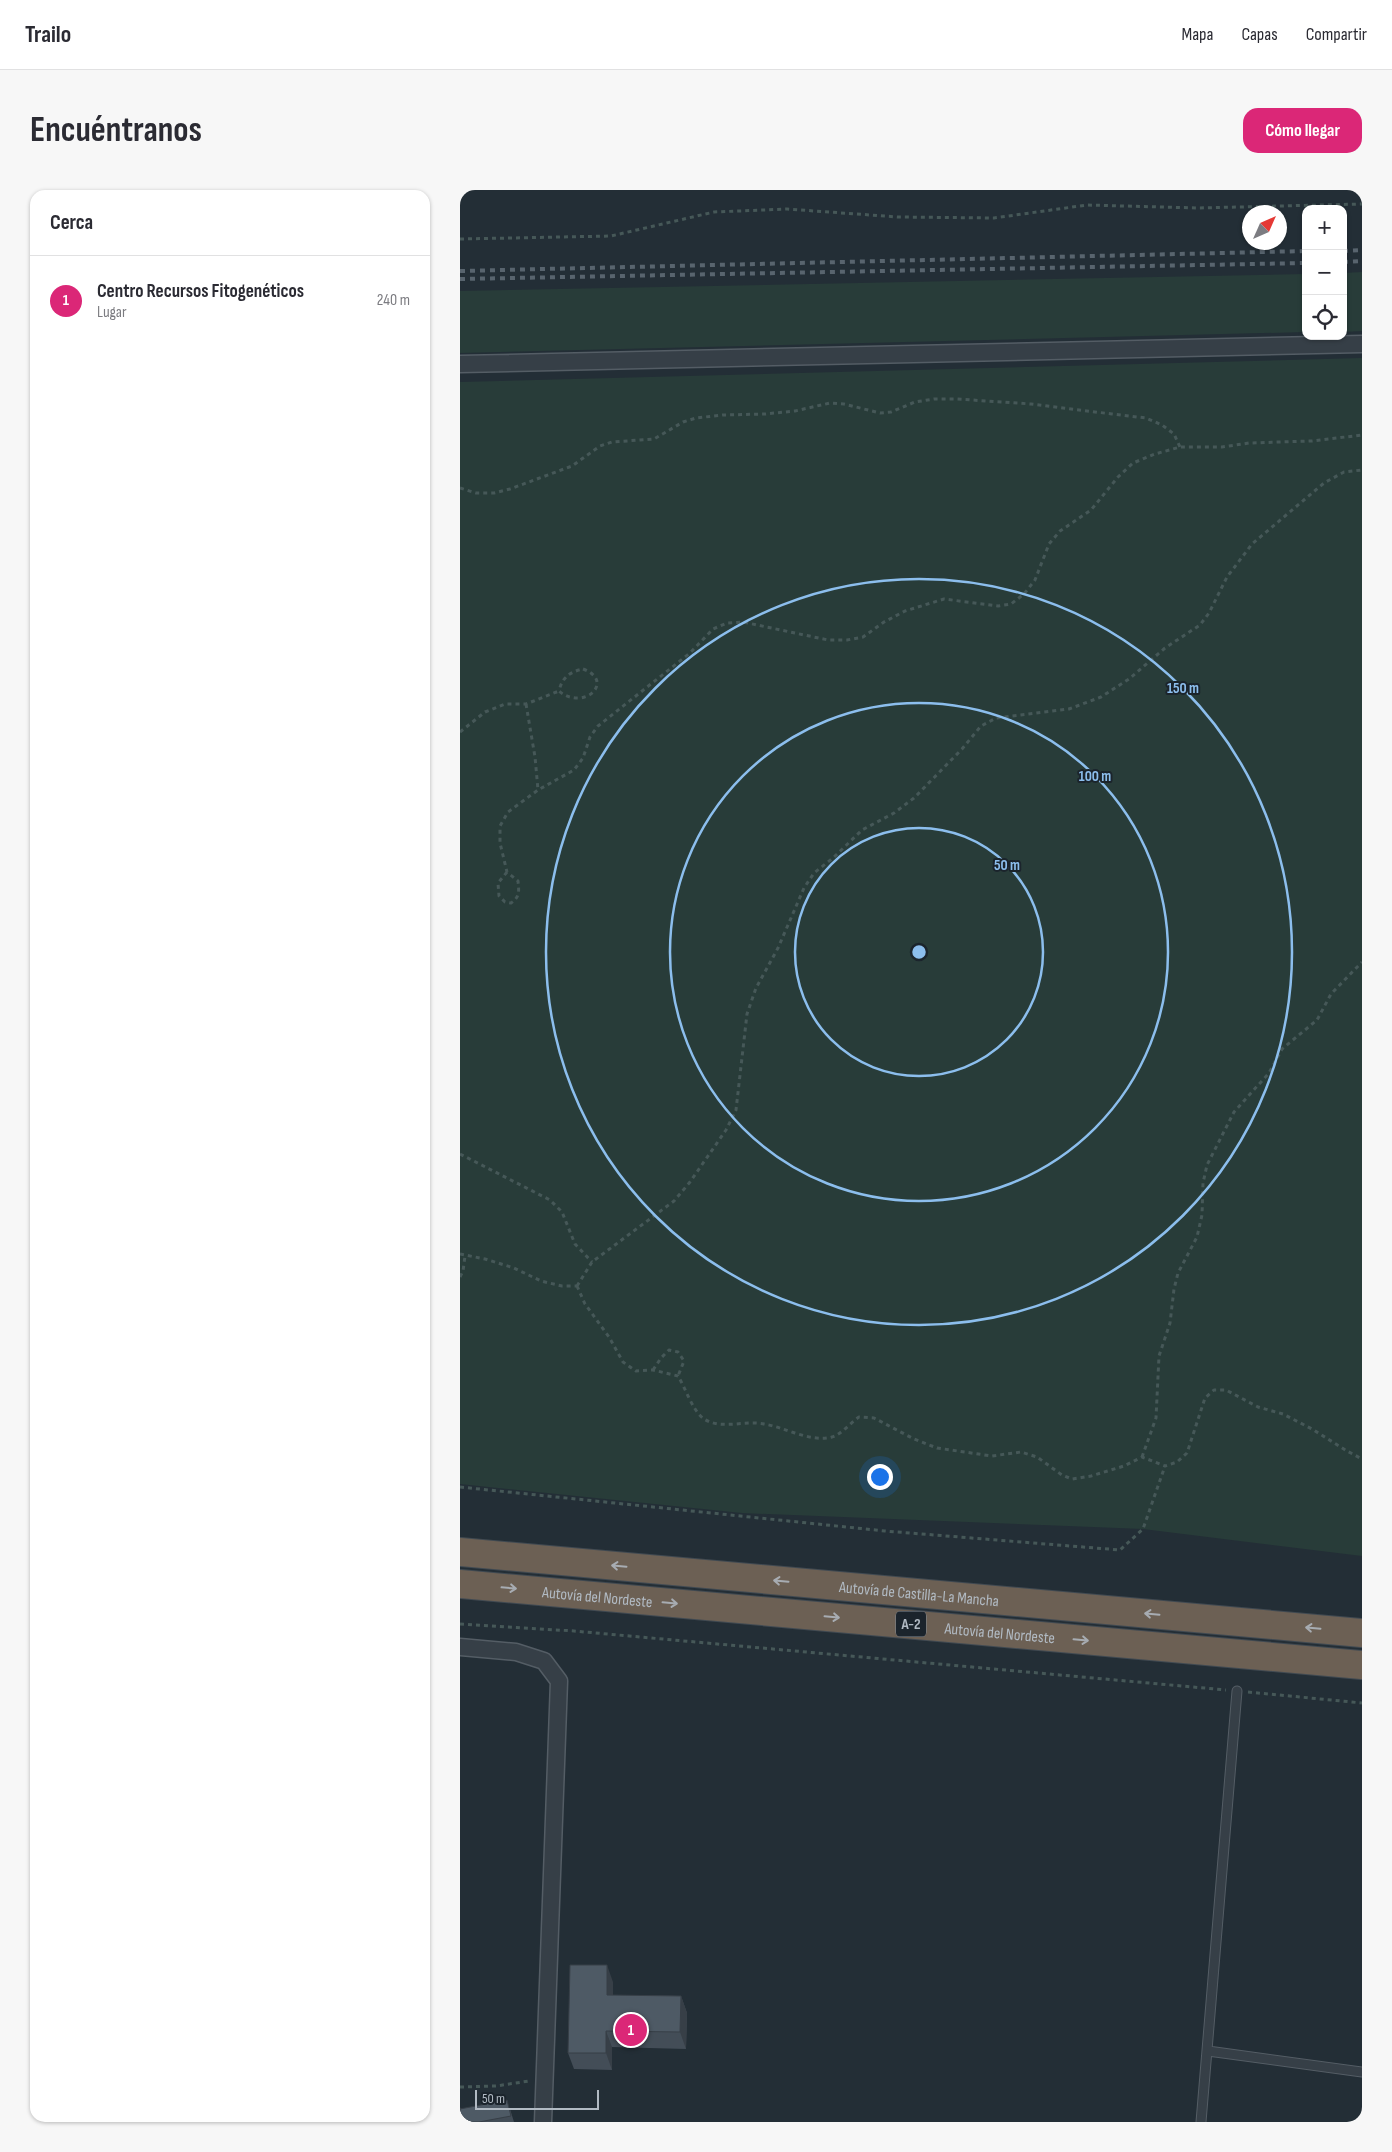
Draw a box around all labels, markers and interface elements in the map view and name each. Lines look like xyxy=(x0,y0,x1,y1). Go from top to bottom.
text: Trailo xyxy=(25,20,71,49)
text: Mapa xyxy=(1181,24,1213,45)
text: Capas xyxy=(1241,24,1278,45)
text: Compartir xyxy=(1306,24,1367,45)
button: Cómo llegar xyxy=(1243,108,1362,153)
text: Encuéntranos xyxy=(30,109,202,152)
north arrow xyxy=(1242,205,1287,250)
map controls xyxy=(1302,205,1347,340)
button: + xyxy=(1302,205,1347,250)
text: Cerca xyxy=(50,210,93,235)
button: − xyxy=(1302,250,1347,295)
text: Centro Recursos Fitogenéticos xyxy=(97,280,304,303)
text: 1 xyxy=(63,291,69,310)
text: 240 m xyxy=(377,291,410,310)
button: locate xyxy=(1302,295,1347,340)
text: Lugar xyxy=(97,303,127,322)
text: 150 m xyxy=(1167,679,1199,698)
text: 100 m xyxy=(1079,767,1111,786)
text: 50 m xyxy=(994,856,1020,875)
centre of rings xyxy=(910,943,928,961)
your location xyxy=(867,1464,893,1490)
one-way arrow xyxy=(611,1561,627,1571)
one-way arrow xyxy=(773,1576,789,1585)
street label: Autovía de Castilla-La Mancha xyxy=(837,1578,1000,1611)
street label: Autovía del Nordeste xyxy=(540,1583,653,1612)
one-way arrow xyxy=(500,1584,516,1593)
one-way arrow xyxy=(662,1598,678,1608)
one-way arrow xyxy=(1144,1609,1160,1619)
road number: A-2 xyxy=(896,1612,926,1636)
one-way arrow xyxy=(824,1613,840,1622)
street label: Autovía del Nordeste xyxy=(943,1619,1056,1648)
one-way arrow xyxy=(1306,1624,1322,1633)
one-way arrow xyxy=(1073,1635,1089,1645)
pin: 1 xyxy=(615,2011,647,2049)
scale bar xyxy=(475,2087,599,2110)
text: 50 m xyxy=(482,2090,505,2107)

